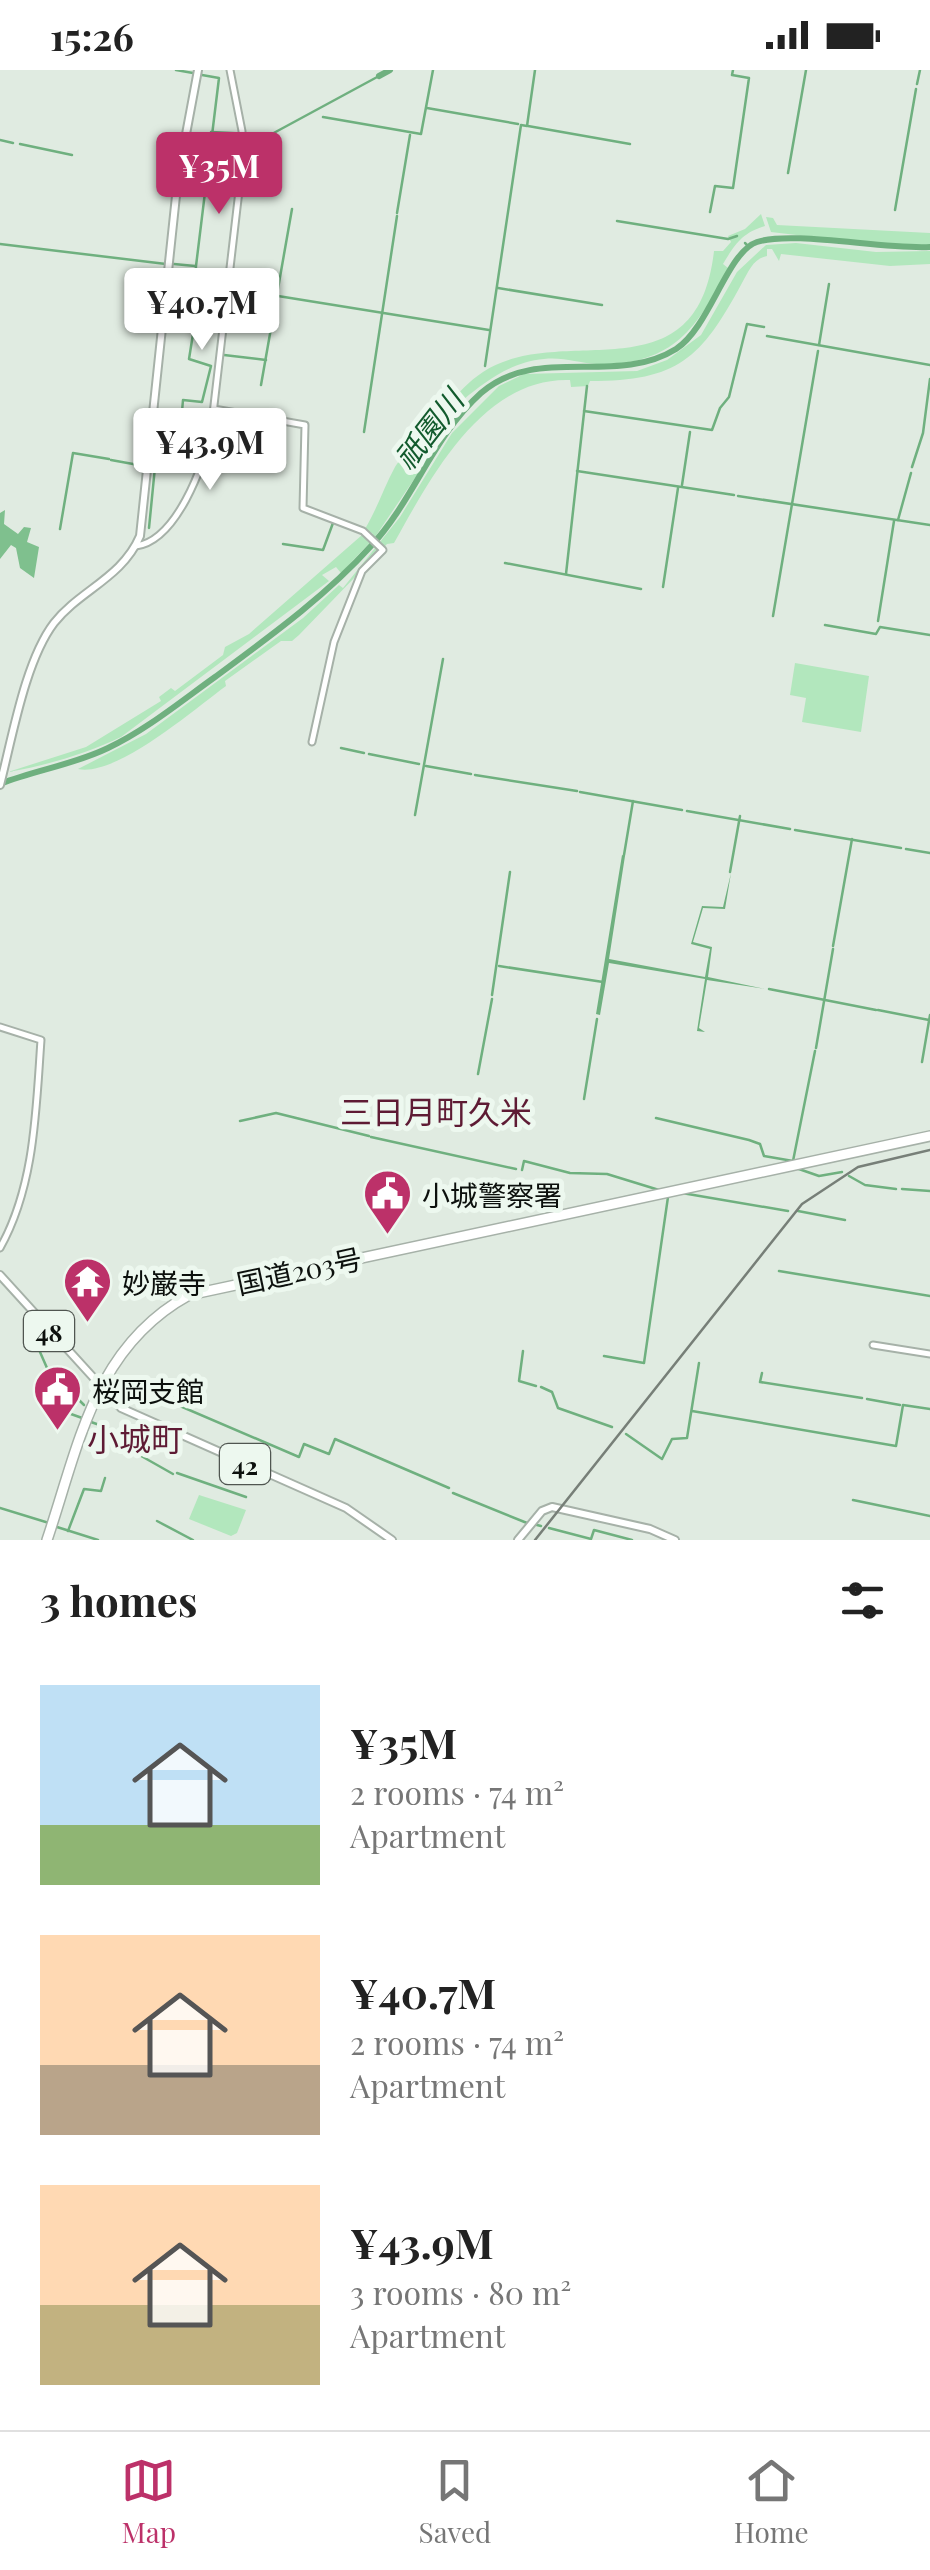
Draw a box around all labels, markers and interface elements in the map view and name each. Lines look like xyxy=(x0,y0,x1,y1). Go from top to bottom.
text: 15:26 xyxy=(50,10,134,61)
pin: ¥35M xyxy=(160,132,278,217)
text: ¥35M xyxy=(178,143,260,186)
pin: ¥40.7M xyxy=(121,268,283,353)
text: ¥40.7M xyxy=(146,279,258,322)
water label: 祇園川 xyxy=(385,379,473,477)
pin: ¥43.9M xyxy=(129,408,291,493)
text: ¥43.9M xyxy=(155,419,265,462)
district label: 三日月町久米 xyxy=(340,1089,532,1132)
public building icon: 小城警察署 xyxy=(361,1168,413,1236)
place label: 小城警察署 xyxy=(422,1176,562,1213)
street label: 国道203号 xyxy=(233,1239,365,1301)
temple icon: 妙巌寺 xyxy=(61,1256,113,1324)
place label: 妙巌寺 xyxy=(122,1264,206,1301)
road number: 48 xyxy=(24,1311,74,1351)
public building icon: 桜岡支館 xyxy=(31,1364,83,1432)
place label: 桜岡支館 xyxy=(92,1372,204,1409)
district label: 小城町 xyxy=(87,1416,183,1459)
road number: 42 xyxy=(220,1444,270,1484)
text: 3 homes xyxy=(40,1572,197,1628)
icon: filters xyxy=(835,1573,890,1628)
text: ¥35M xyxy=(350,1714,457,1770)
icon: home xyxy=(120,1725,240,1845)
text: 2 rooms · 74 m² xyxy=(350,1770,564,1813)
text: Apartment xyxy=(350,1813,505,1856)
text: ¥40.7M xyxy=(350,1964,496,2020)
icon: home xyxy=(120,1975,240,2095)
text: 2 rooms · 74 m² xyxy=(350,2020,564,2063)
text: Apartment xyxy=(350,2063,505,2106)
text: ¥43.9M xyxy=(350,2214,494,2270)
icon: home xyxy=(120,2225,240,2345)
text: 3 rooms · 80 m² xyxy=(350,2270,571,2313)
text: Apartment xyxy=(350,2313,505,2356)
tab: Map xyxy=(121,2453,176,2550)
tab: Saved xyxy=(419,2453,491,2550)
tab: Home xyxy=(734,2453,809,2550)

